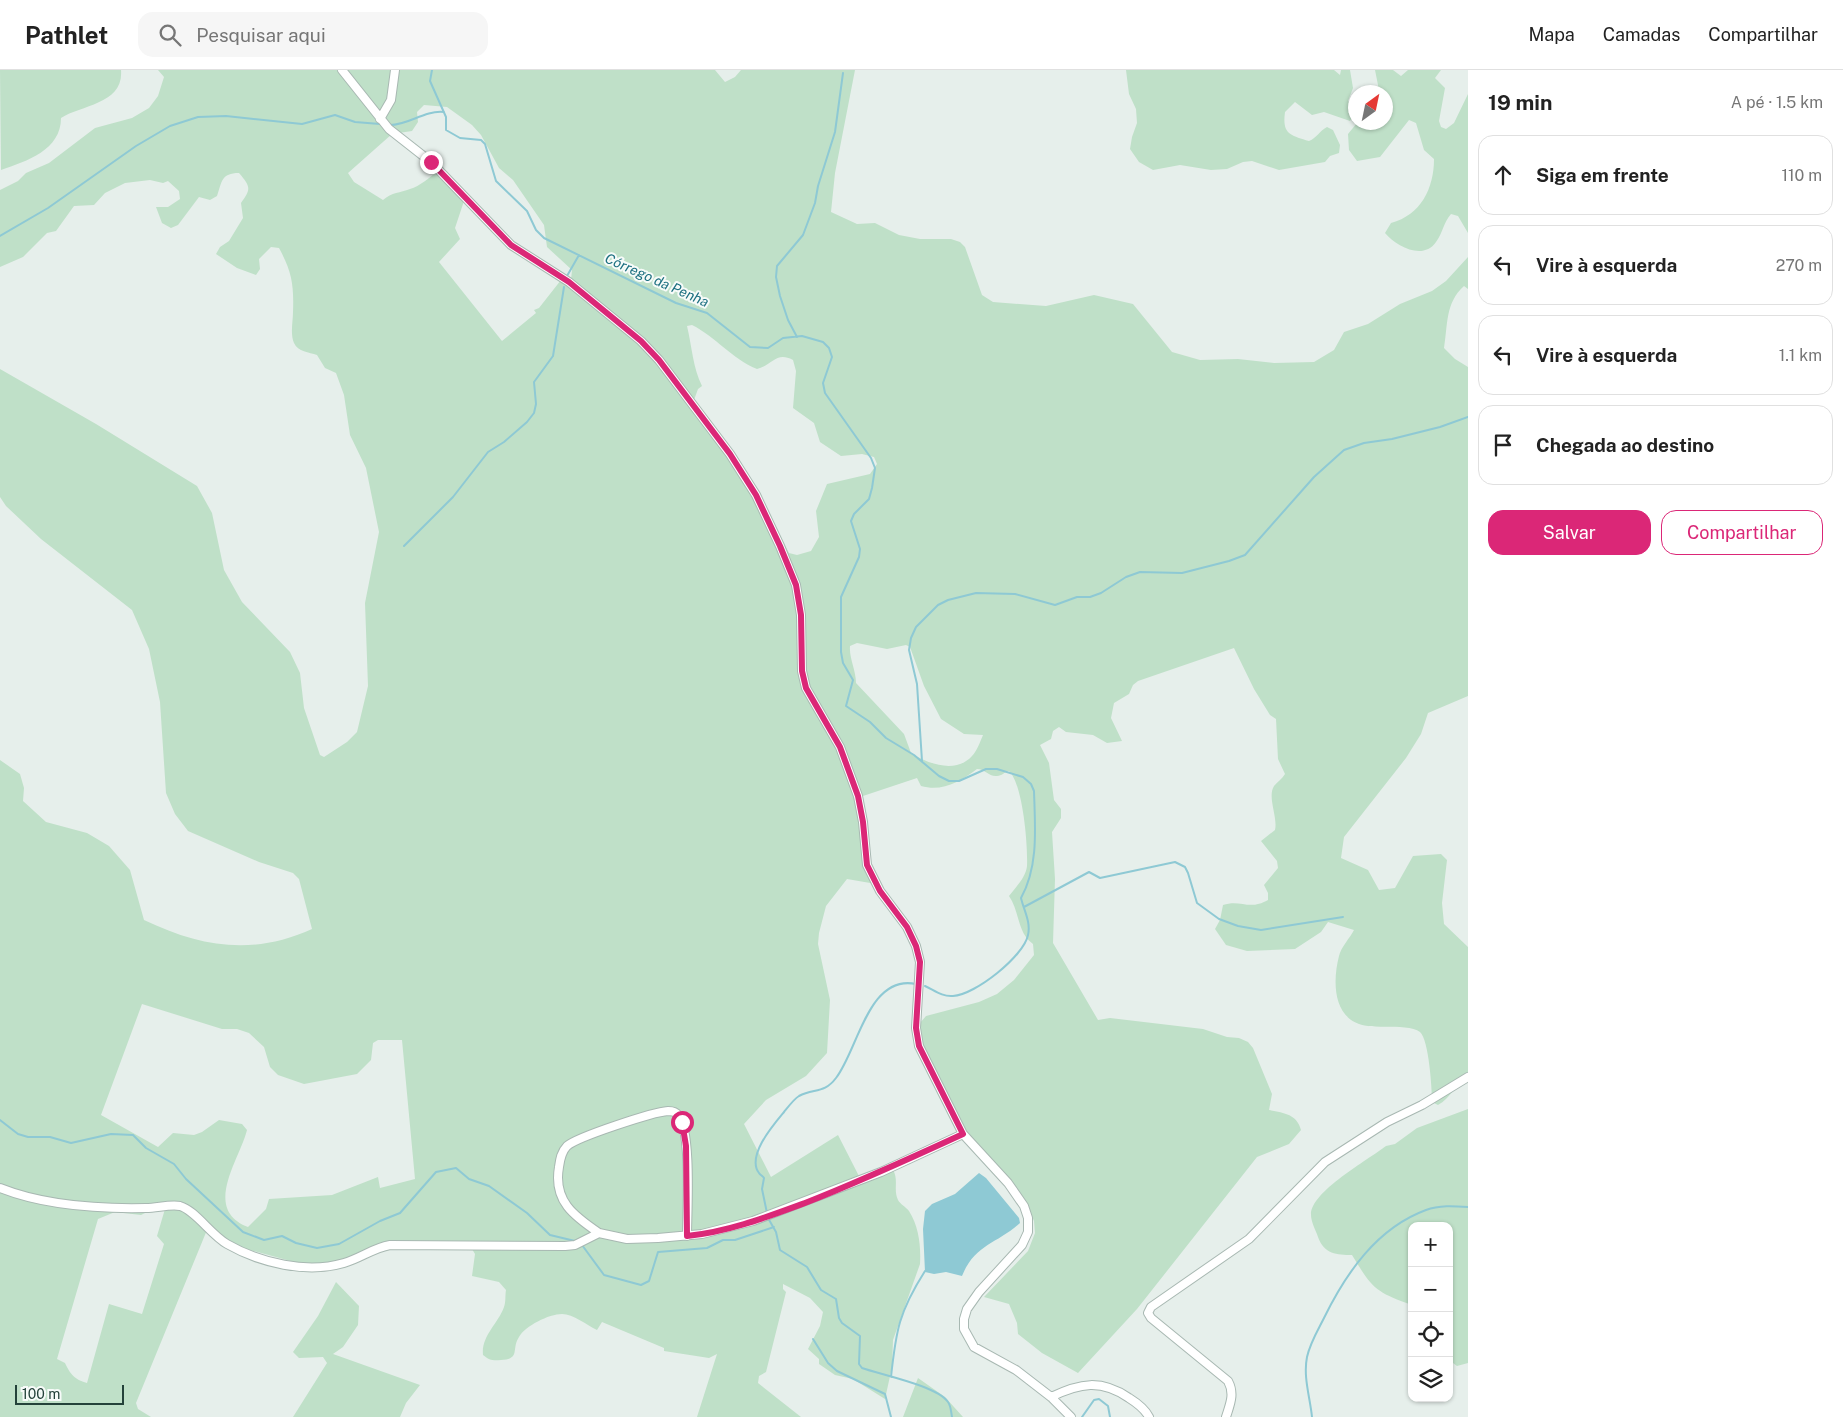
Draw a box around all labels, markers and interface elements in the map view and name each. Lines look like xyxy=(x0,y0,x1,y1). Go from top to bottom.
search box xyxy=(138,12,488,57)
text: Pathlet xyxy=(25,21,108,49)
icon: search xyxy=(156,21,184,49)
text: Pesquisar aqui xyxy=(196,24,326,46)
text: Mapa xyxy=(1528,24,1575,45)
text: Camadas xyxy=(1603,24,1680,45)
text: Compartilhar xyxy=(1708,24,1818,45)
north arrow xyxy=(1348,85,1393,130)
text: 19 min xyxy=(1488,90,1553,115)
text: A pé · 1.5 km xyxy=(1731,93,1823,112)
route end xyxy=(420,151,443,174)
icon: ahead xyxy=(1489,161,1517,189)
text: Siga em frente xyxy=(1536,164,1669,186)
text: 110 m xyxy=(1781,166,1822,185)
water label: Córrego da Penha xyxy=(603,250,711,310)
icon: left xyxy=(1489,251,1517,279)
text: Vire à esquerda xyxy=(1536,254,1677,276)
text: 270 m xyxy=(1776,256,1822,275)
icon: left xyxy=(1489,341,1517,369)
text: Vire à esquerda xyxy=(1536,344,1677,366)
text: 1.1 km xyxy=(1779,346,1822,365)
icon: arrive xyxy=(1489,431,1517,459)
text: Chegada ao destino xyxy=(1536,434,1714,456)
button: Salvar xyxy=(1488,510,1651,555)
button: Compartilhar xyxy=(1661,510,1823,555)
route start xyxy=(671,1111,694,1134)
map controls xyxy=(1408,1222,1453,1402)
button: + xyxy=(1408,1222,1453,1267)
button: − xyxy=(1408,1267,1453,1312)
button: locate xyxy=(1408,1312,1453,1357)
button: layers xyxy=(1408,1357,1453,1402)
scale bar xyxy=(15,1382,124,1405)
text: 100 m xyxy=(22,1386,60,1402)

